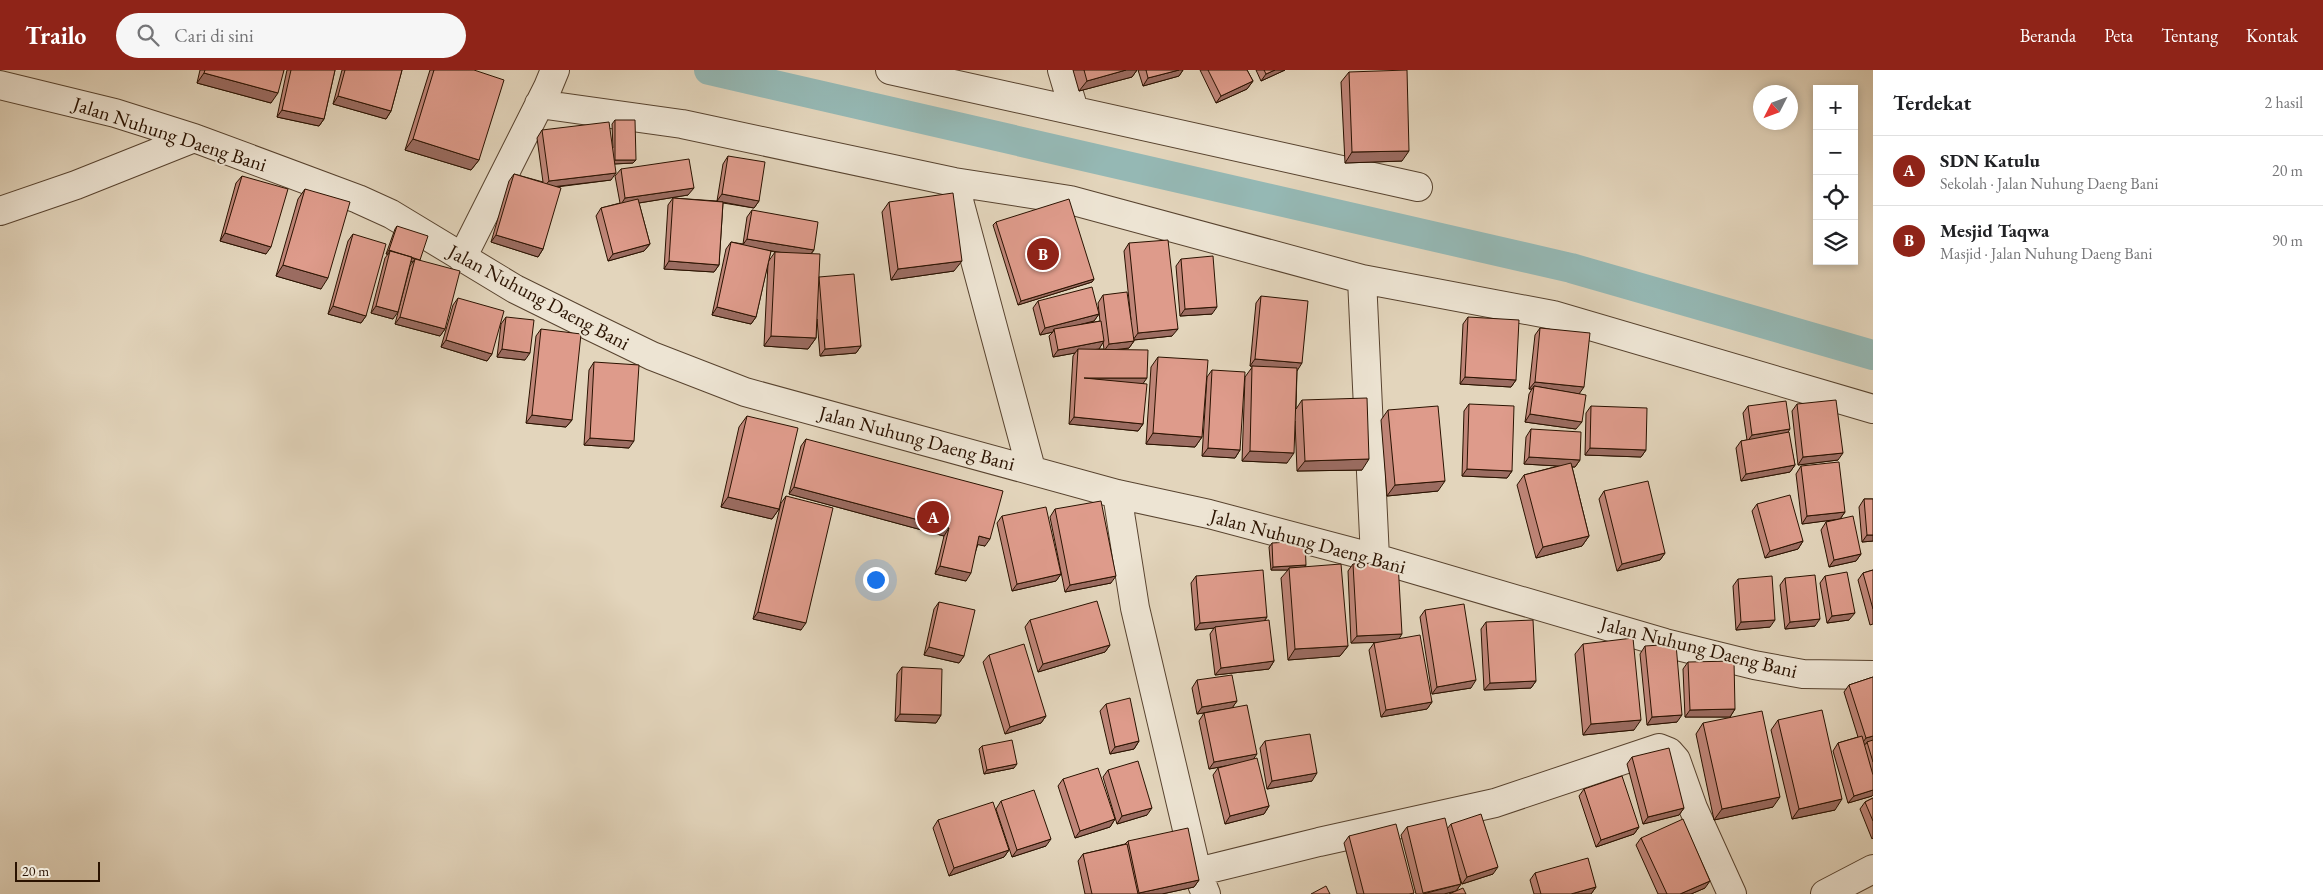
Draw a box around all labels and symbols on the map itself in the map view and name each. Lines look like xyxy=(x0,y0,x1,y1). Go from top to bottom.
north arrow xyxy=(1753,85,1798,130)
street label: Jalan Nuhung Daeng Bani xyxy=(68,90,270,178)
pin: B xyxy=(1027,235,1059,273)
street label: Jalan Nuhung Daeng Bani xyxy=(442,237,634,356)
street label: Jalan Nuhung Daeng Bani xyxy=(814,399,1018,477)
pin: A xyxy=(917,498,949,536)
street label: Jalan Nuhung Daeng Bani xyxy=(1205,502,1409,580)
your location xyxy=(863,567,889,593)
street label: Jalan Nuhung Daeng Bani xyxy=(1596,609,1800,684)
scale bar xyxy=(15,859,100,882)

